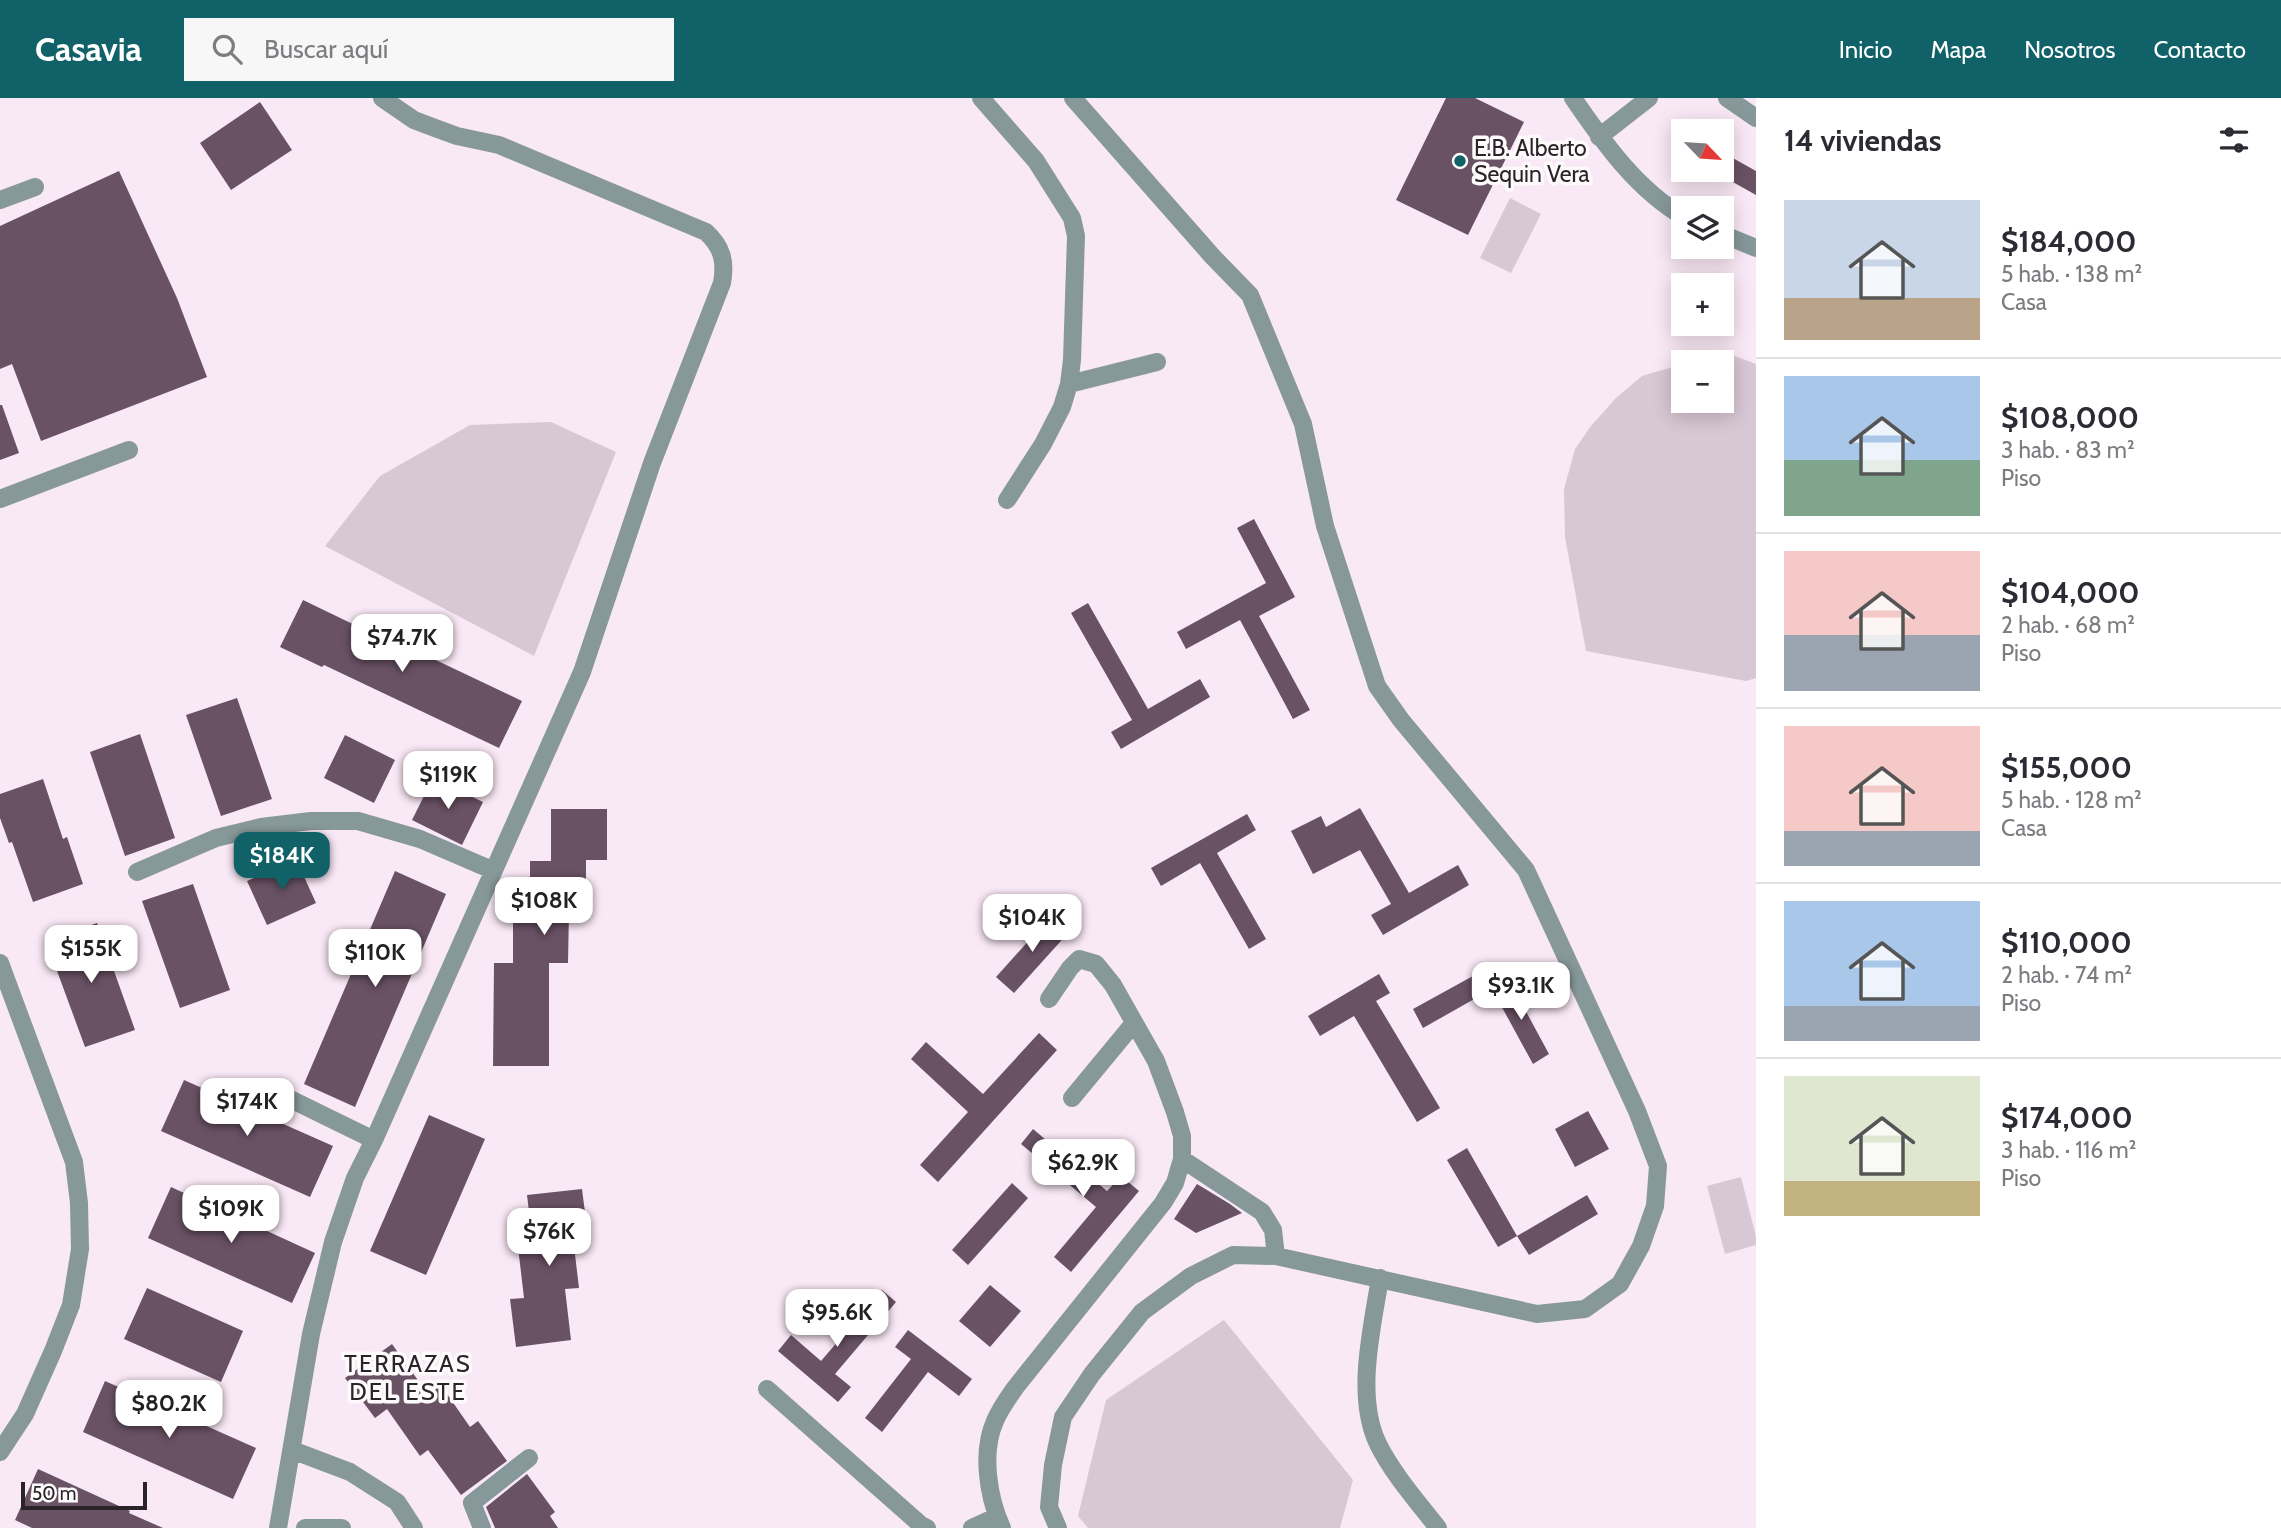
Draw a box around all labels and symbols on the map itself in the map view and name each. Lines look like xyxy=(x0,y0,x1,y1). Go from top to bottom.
north arrow xyxy=(1671,119,1734,182)
place label: E.B. Alberto Sequin Vera xyxy=(1474,134,1590,188)
marker: E.B. Alberto Sequin Vera xyxy=(1452,153,1468,169)
pin: $74.7K xyxy=(345,614,459,674)
pin: $119K xyxy=(399,752,497,811)
pin: $184K xyxy=(233,832,331,892)
pin: $108K xyxy=(495,878,593,937)
pin: $104K xyxy=(983,894,1081,954)
pin: $155K xyxy=(42,926,140,985)
pin: $110K xyxy=(326,930,424,989)
pin: $93.1K xyxy=(1464,962,1578,1022)
pin: $174K xyxy=(198,1079,296,1138)
pin: $62.9K xyxy=(1026,1140,1140,1199)
pin: $109K xyxy=(182,1186,280,1245)
pin: $76K xyxy=(508,1208,590,1268)
pin: $95.6K xyxy=(780,1290,894,1349)
district label: TERRAZAS DEL ESTE xyxy=(344,1349,472,1406)
pin: $80.2K xyxy=(112,1380,226,1440)
scale bar xyxy=(21,1479,147,1511)

